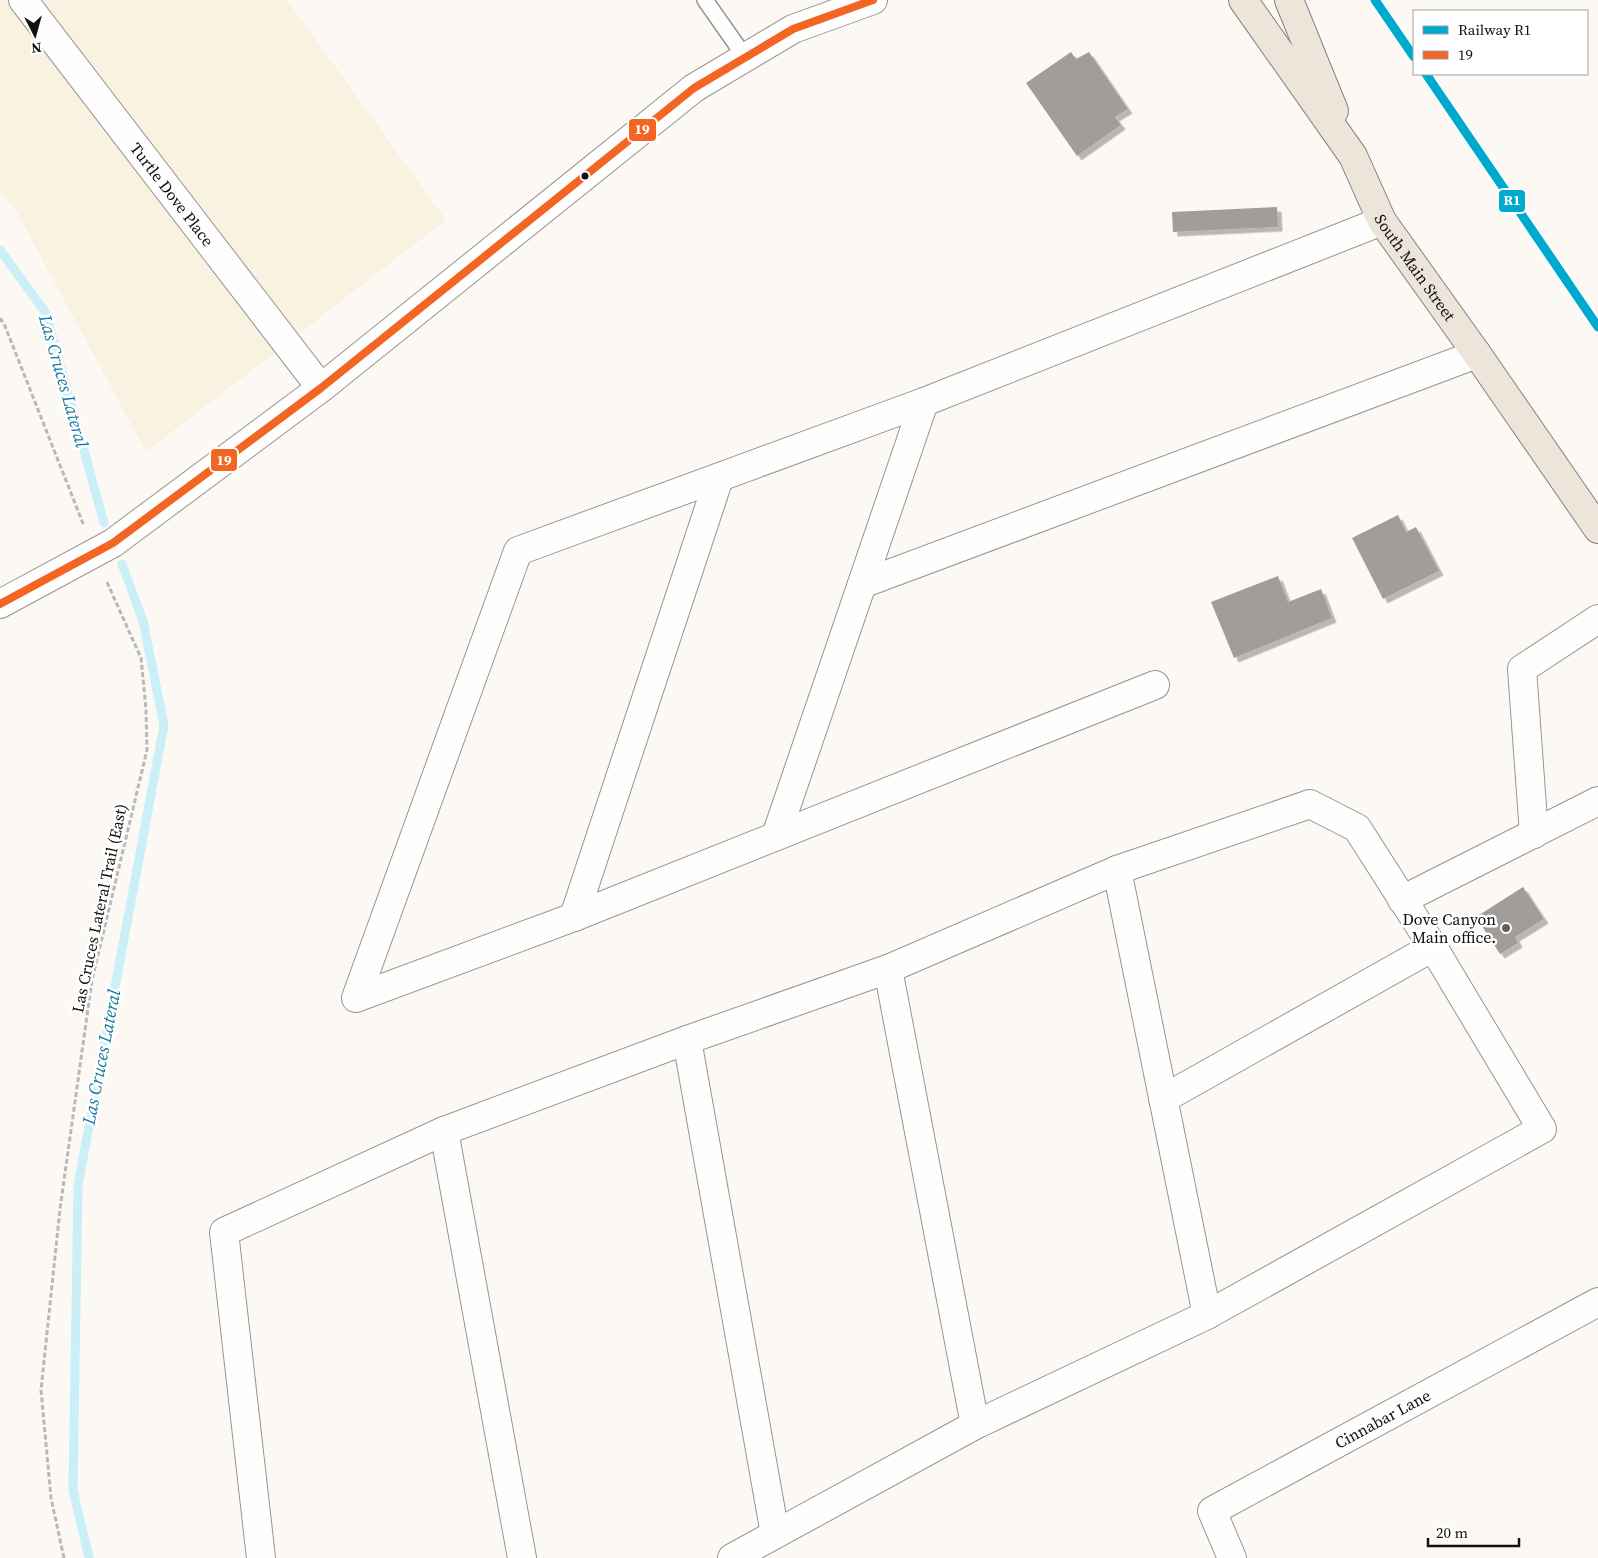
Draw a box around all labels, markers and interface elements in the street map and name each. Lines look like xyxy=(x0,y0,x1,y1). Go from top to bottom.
north arrow xyxy=(10,10,60,60)
legend xyxy=(1413,10,1588,75)
text: Railway R1 xyxy=(1458,19,1531,40)
text: N xyxy=(30,37,42,58)
text: 19 xyxy=(1458,44,1473,65)
line badge: 19 xyxy=(628,118,657,142)
text: 19 xyxy=(634,119,650,139)
street label: Turtle Dove Place xyxy=(125,138,219,251)
unlabelled marker xyxy=(580,171,590,181)
line badge: R1 xyxy=(1498,189,1526,213)
text: R1 xyxy=(1503,190,1521,210)
street label: South Main Street xyxy=(1369,211,1461,326)
water label: Las Cruces Lateral xyxy=(33,311,95,450)
line badge: 19 xyxy=(210,448,238,472)
text: 19 xyxy=(216,450,232,470)
street label: Las Cruces Lateral Trail (East) xyxy=(66,802,132,1014)
place label: Dove Canyon Main office. xyxy=(1402,908,1496,948)
marker: Dove Canyon Main office. xyxy=(1500,922,1512,934)
water label: Las Cruces Lateral xyxy=(75,987,126,1128)
street label: Cinnabar Lane xyxy=(1331,1384,1434,1454)
scale bar xyxy=(1428,1516,1519,1548)
text: 20 m xyxy=(1436,1522,1468,1543)

